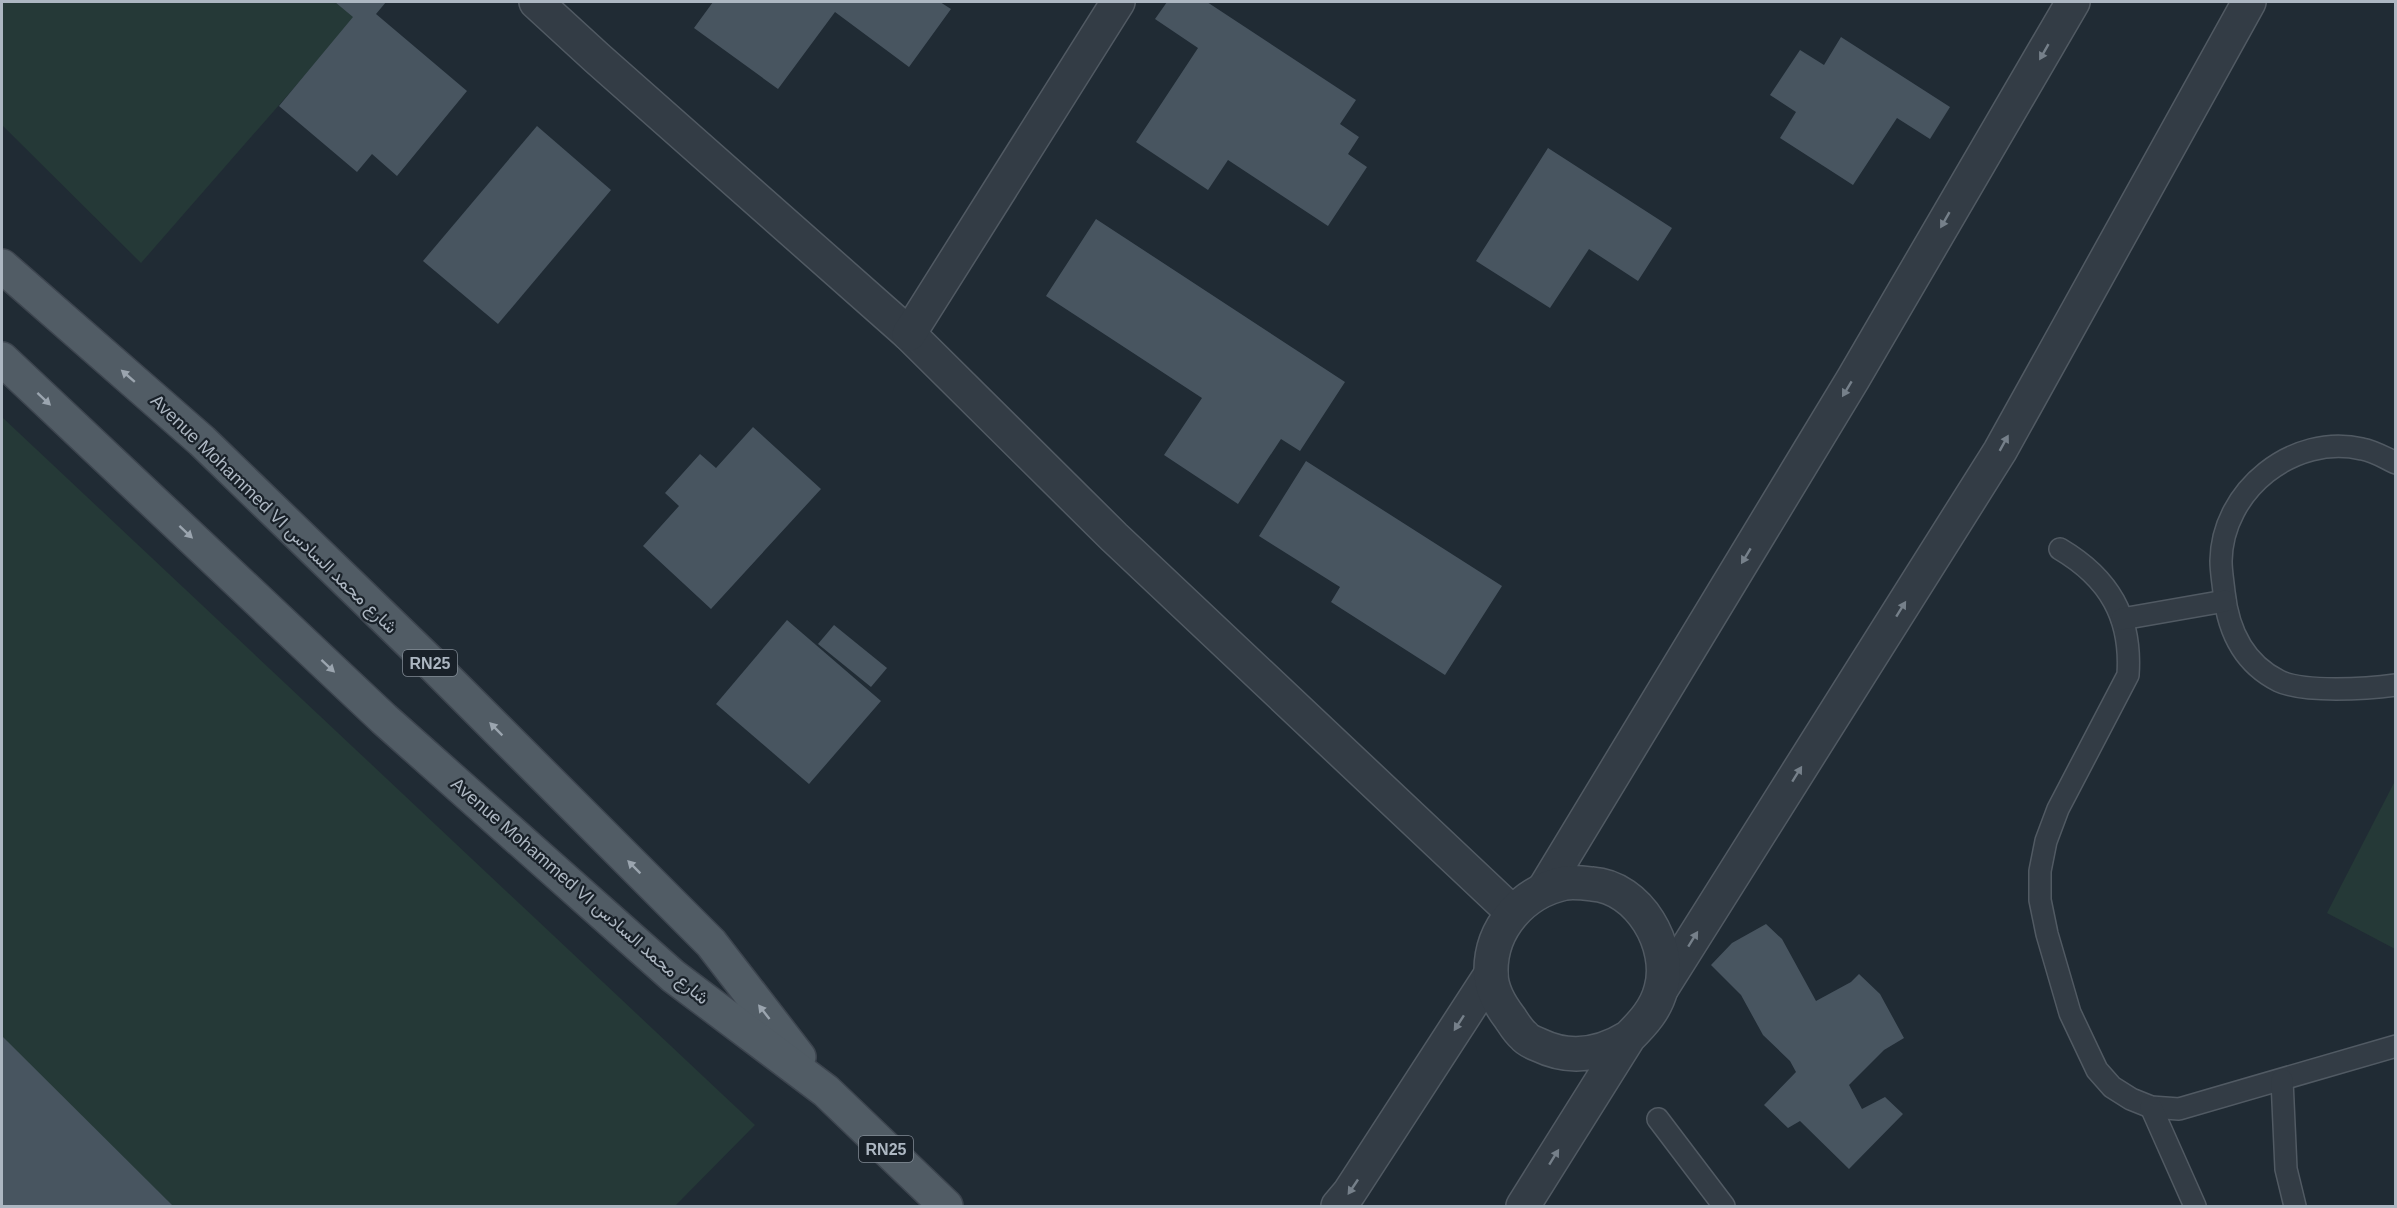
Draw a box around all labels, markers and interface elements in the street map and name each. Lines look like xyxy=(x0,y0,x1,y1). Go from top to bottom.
one-way arrow xyxy=(2039,44,2049,61)
one-way arrow xyxy=(1940,212,1951,228)
one-way arrow xyxy=(120,370,136,383)
one-way arrow xyxy=(1841,381,1852,397)
street label: Avenue Mohammed VI شارع محمد السادس xyxy=(145,390,401,639)
one-way arrow xyxy=(37,391,51,405)
one-way arrow xyxy=(1999,434,2009,451)
one-way arrow xyxy=(179,525,193,539)
one-way arrow xyxy=(1741,547,1752,564)
one-way arrow xyxy=(1895,600,1906,617)
road number: RN25 xyxy=(403,650,457,676)
one-way arrow xyxy=(320,659,335,672)
one-way arrow xyxy=(490,723,504,737)
one-way arrow xyxy=(1791,765,1802,782)
street label: Avenue Mohammed VI شارع محمد السادس xyxy=(446,774,713,1010)
one-way arrow xyxy=(628,861,642,875)
one-way arrow xyxy=(1687,930,1698,947)
one-way arrow xyxy=(758,1004,771,1020)
one-way arrow xyxy=(1454,1015,1465,1031)
road number: RN25 xyxy=(859,1136,913,1162)
one-way arrow xyxy=(1549,1149,1560,1165)
one-way arrow xyxy=(1347,1178,1359,1194)

